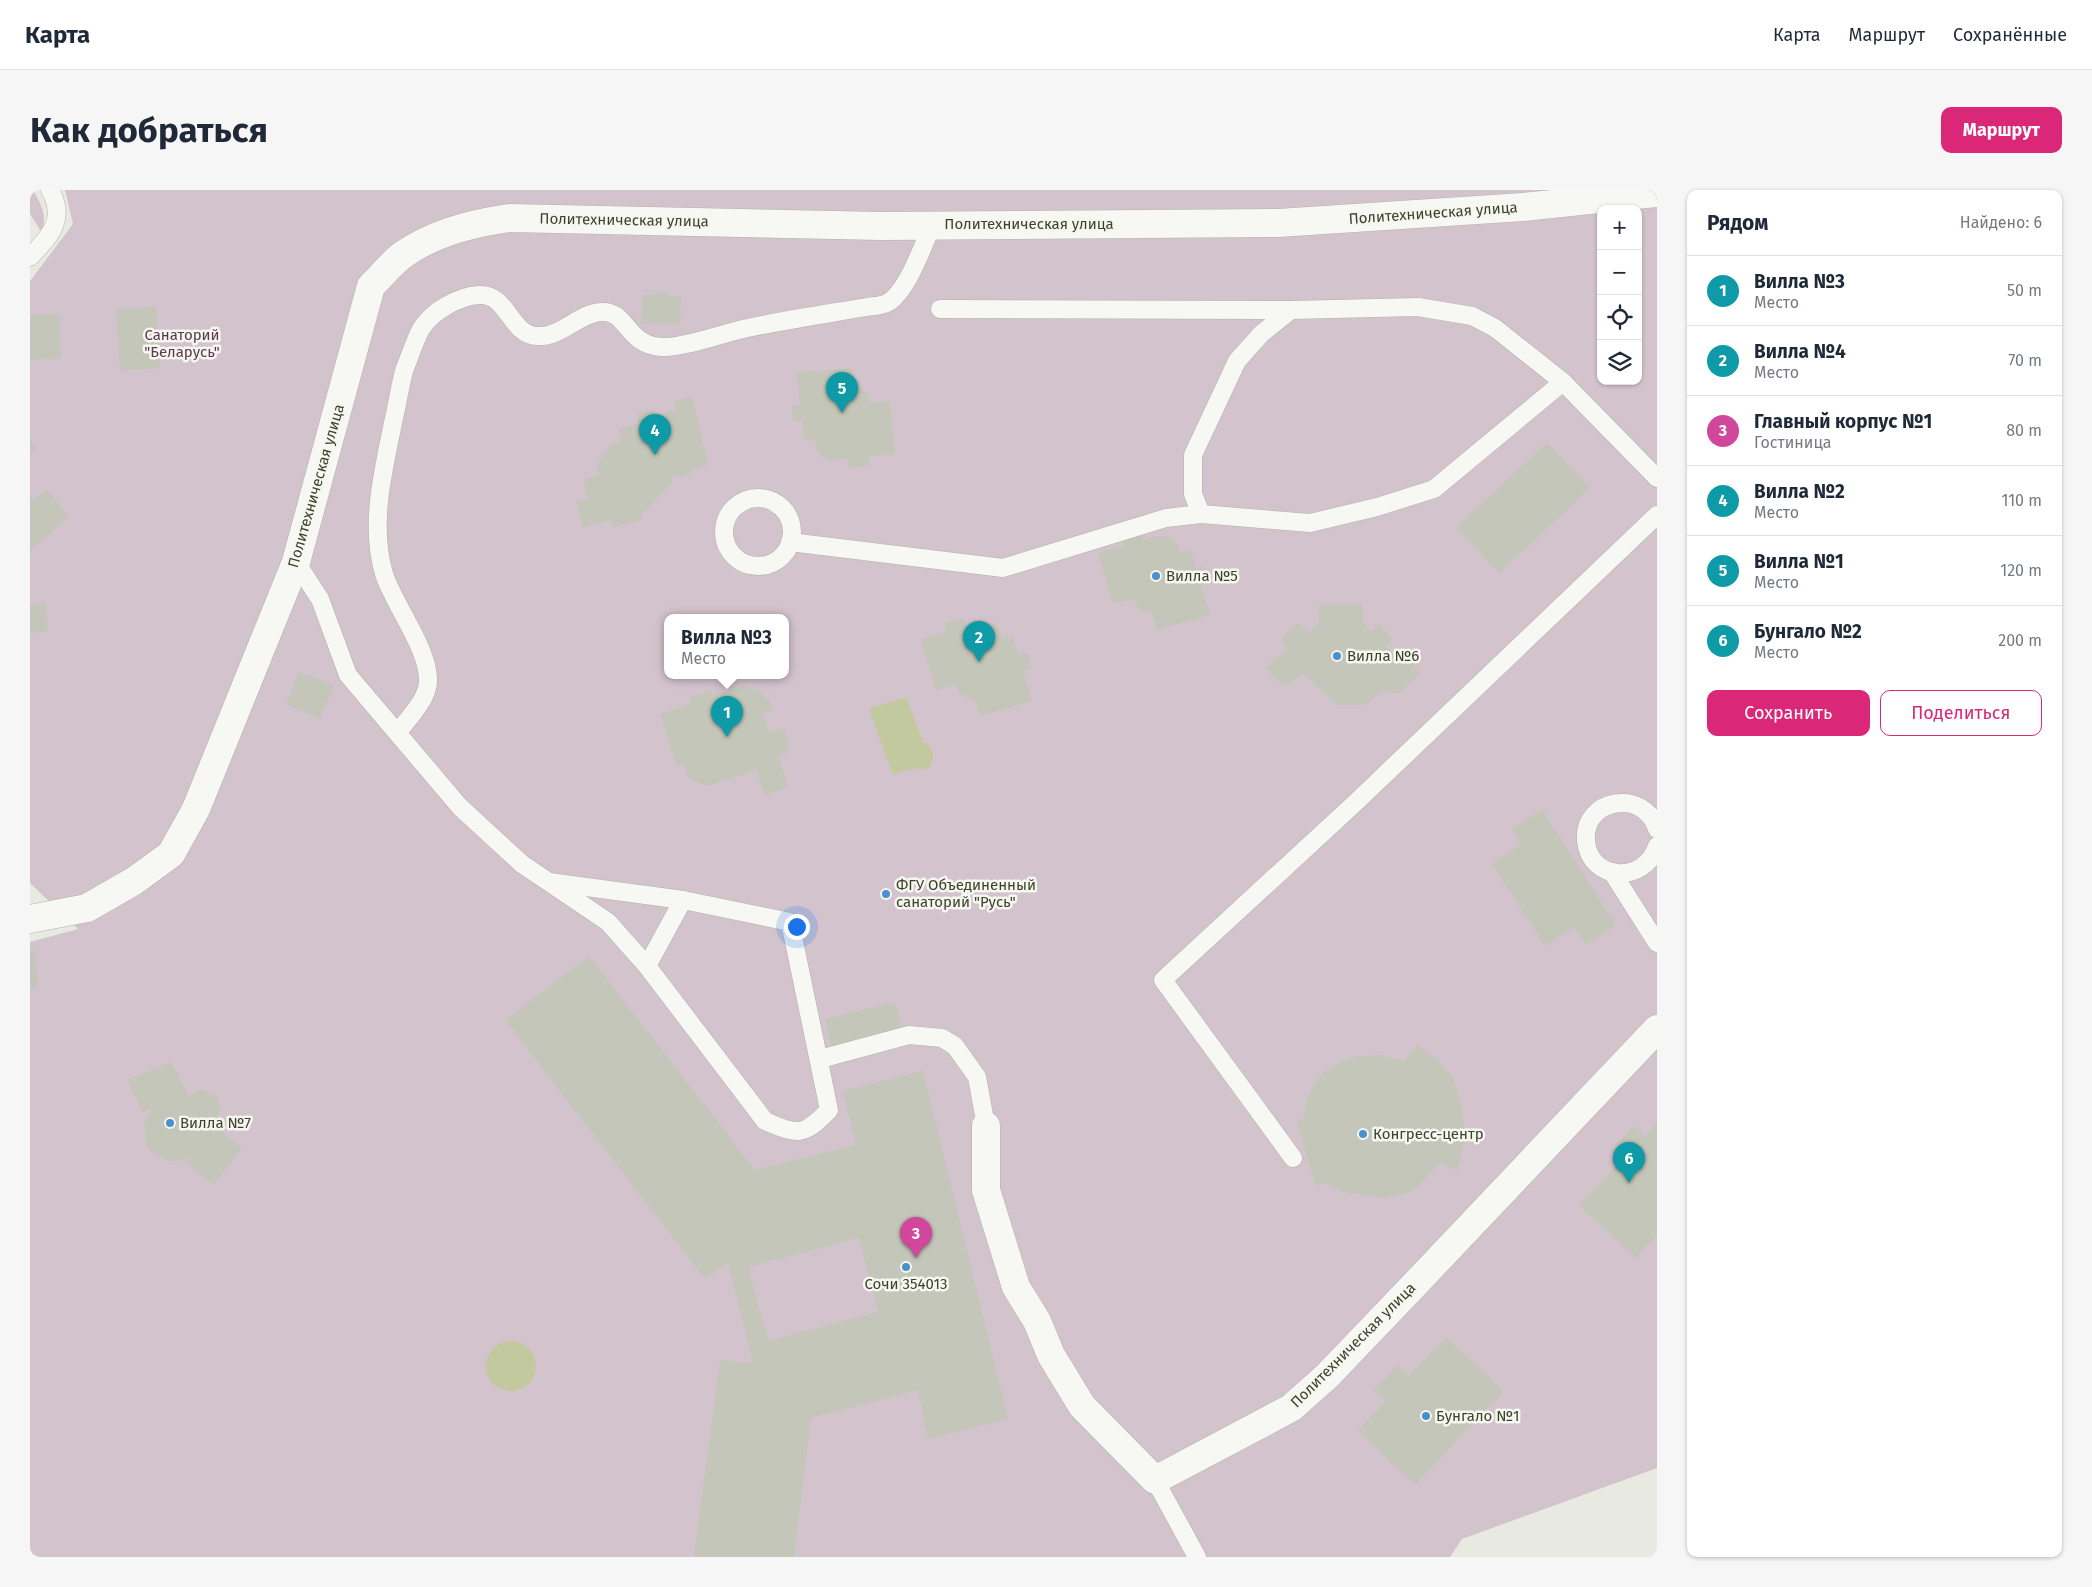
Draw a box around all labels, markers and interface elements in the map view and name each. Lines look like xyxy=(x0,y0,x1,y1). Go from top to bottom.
text: Карта xyxy=(25,21,90,49)
text: Карта xyxy=(1773,24,1821,46)
text: Маршрут xyxy=(1849,24,1925,46)
text: Сохранённые xyxy=(1953,24,2067,46)
button: Маршрут xyxy=(1941,107,2062,153)
text: Как добраться xyxy=(30,109,268,151)
street label: Политехническая улица xyxy=(1348,198,1518,228)
map controls xyxy=(1597,205,1642,385)
button: + xyxy=(1597,205,1642,250)
street label: Политехническая улица xyxy=(539,210,709,230)
text: Рядом xyxy=(1707,210,1768,236)
text: Найдено: 6 xyxy=(1960,213,2042,232)
street label: Политехническая улица xyxy=(944,215,1114,233)
button: − xyxy=(1597,250,1642,295)
text: Вилла №3 xyxy=(1754,270,1845,293)
text: 1 xyxy=(1719,281,1727,300)
text: 50 m xyxy=(2007,281,2042,300)
text: Место xyxy=(1754,293,1799,312)
button: locate xyxy=(1597,295,1642,340)
park label: Санаторий "Беларусь" xyxy=(144,326,220,361)
button: layers xyxy=(1597,340,1642,385)
text: Вилла №4 xyxy=(1754,340,1846,363)
text: 2 xyxy=(1719,351,1727,370)
text: 70 m xyxy=(2008,351,2042,370)
text: Место xyxy=(1754,363,1799,382)
pin: 5 xyxy=(826,372,858,413)
street label: Политехническая улица xyxy=(284,402,348,570)
text: Главный корпус №1 xyxy=(1754,410,1932,433)
pin: 4 xyxy=(639,414,671,455)
text: 3 xyxy=(1719,421,1727,440)
text: 80 m xyxy=(2006,421,2042,440)
text: Гостиница xyxy=(1754,433,1832,452)
text: Вилла №2 xyxy=(1754,480,1845,503)
text: 4 xyxy=(1718,491,1728,510)
text: 110 m xyxy=(2001,491,2042,510)
text: Место xyxy=(1754,503,1799,522)
text: Вилла №1 xyxy=(1754,550,1844,573)
text: 5 xyxy=(1719,561,1727,580)
text: 120 m xyxy=(2000,561,2042,580)
place label: Вилла №5 xyxy=(1166,567,1238,585)
marker: Вилла №5 xyxy=(1150,570,1162,582)
text: Место xyxy=(1754,573,1799,592)
popup xyxy=(664,614,789,679)
text: Бунгало №2 xyxy=(1754,620,1862,643)
pin: 2 xyxy=(963,621,995,662)
text: Вилла №3 xyxy=(681,626,772,649)
text: 6 xyxy=(1718,631,1728,650)
text: 200 m xyxy=(1998,631,2042,650)
text: Место xyxy=(1754,643,1799,662)
place label: Вилла №6 xyxy=(1347,647,1419,665)
text: Место xyxy=(681,649,726,668)
marker: Вилла №6 xyxy=(1331,650,1343,662)
button: Сохранить xyxy=(1707,690,1870,736)
button: Поделиться xyxy=(1880,690,2042,736)
pin: 1 xyxy=(711,696,743,737)
place label: ФГУ Объединенный санаторий "Русь" xyxy=(896,876,1036,911)
marker: ФГУ Объединенный санаторий "Русь" xyxy=(880,888,892,900)
your location xyxy=(784,914,810,940)
place label: Вилла №7 xyxy=(180,1114,251,1132)
marker: Вилла №7 xyxy=(164,1117,176,1129)
place label: Конгресс-центр xyxy=(1373,1125,1484,1143)
marker: Конгресс-центр xyxy=(1357,1128,1369,1140)
pin: 6 xyxy=(1613,1142,1645,1183)
pin: 3 xyxy=(900,1217,932,1258)
marker: Сочи 354013 xyxy=(900,1261,912,1273)
place label: Сочи 354013 xyxy=(864,1275,948,1293)
street label: Политехническая улица xyxy=(1287,1279,1419,1411)
place label: Бунгало №1 xyxy=(1436,1407,1520,1425)
marker: Бунгало №1 xyxy=(1420,1410,1432,1422)

